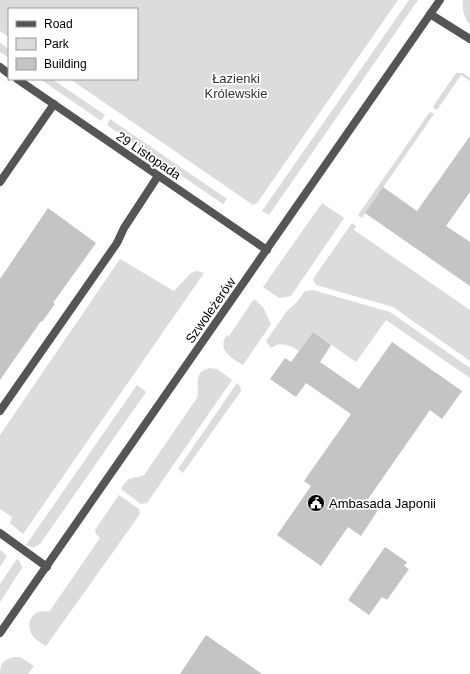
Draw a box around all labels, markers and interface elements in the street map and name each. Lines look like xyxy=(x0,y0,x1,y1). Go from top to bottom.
legend xyxy=(8,8,138,80)
text: Road xyxy=(44,17,73,31)
text: Park xyxy=(44,37,70,51)
text: Building xyxy=(44,57,87,71)
park label: Łazienki Królewskie xyxy=(205,71,267,101)
street label: 29 Listopada xyxy=(114,128,184,183)
street label: Szwoleżerów xyxy=(182,274,239,346)
public building icon: Ambasada Japonii xyxy=(306,493,326,513)
place label: Ambasada Japonii xyxy=(329,496,436,511)

